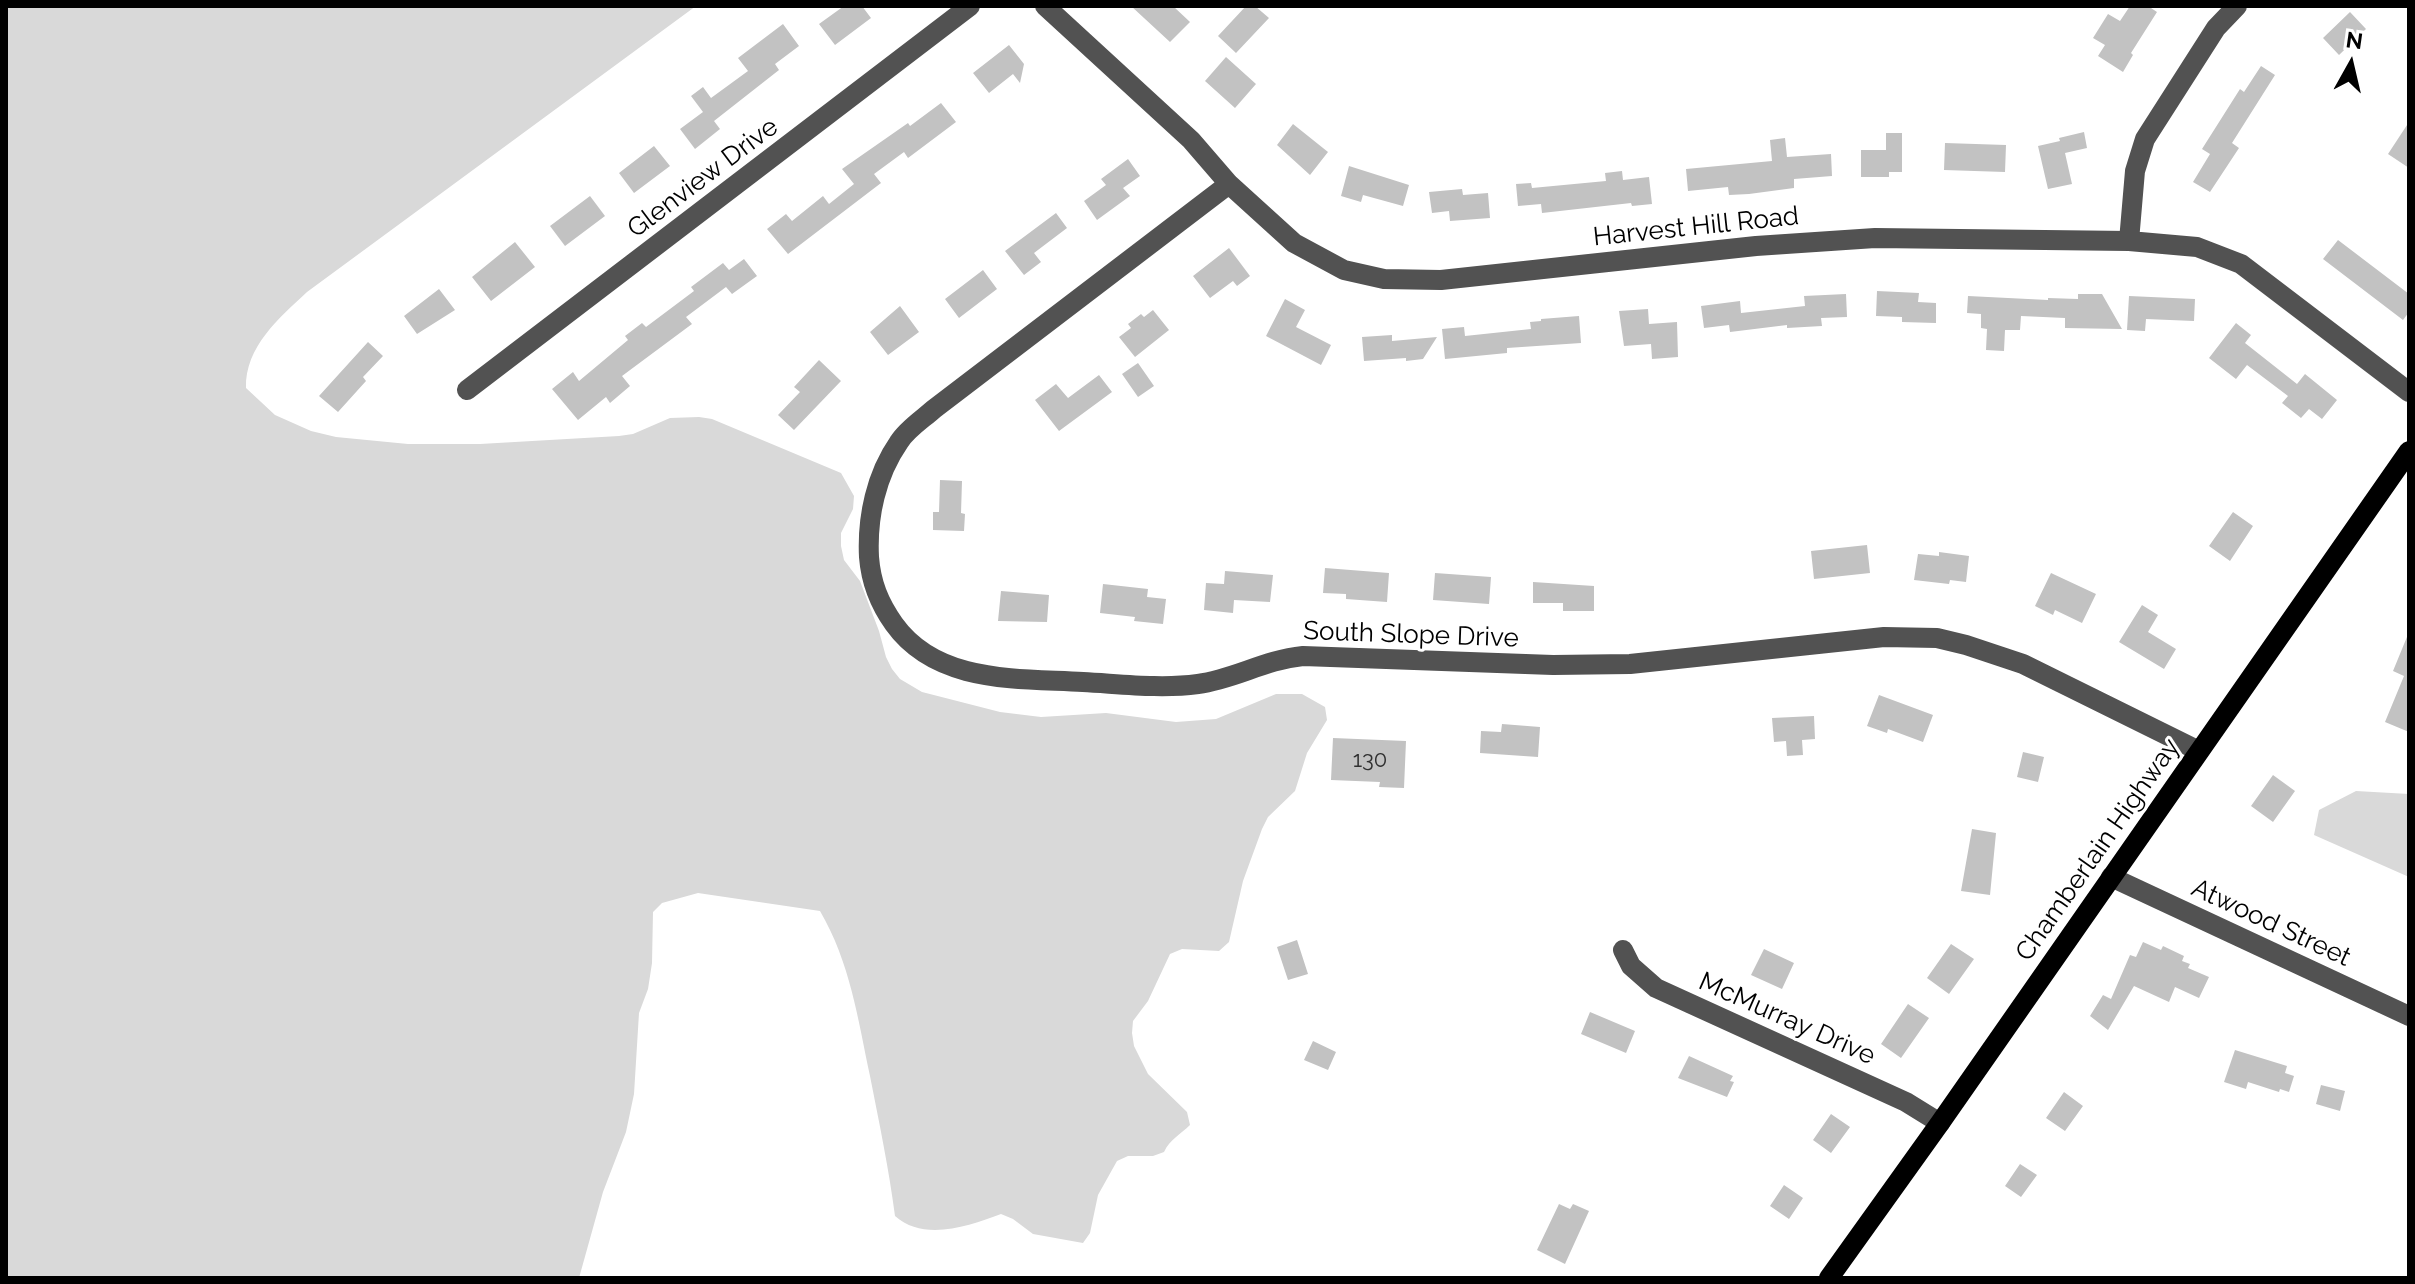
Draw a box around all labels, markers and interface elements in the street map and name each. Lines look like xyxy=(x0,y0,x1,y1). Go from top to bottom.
north arrow xyxy=(2311,24,2391,104)
text: N xyxy=(2344,26,2364,54)
street label: Glenview Drive xyxy=(622,111,784,245)
street label: Harvest Hill Road xyxy=(1591,201,1801,253)
street label: South Slope Drive xyxy=(1303,616,1519,654)
street label: Chamberlain Highway xyxy=(2009,733,2187,967)
house number: 130 xyxy=(1353,747,1387,773)
street label: Atwood Street xyxy=(2186,872,2356,974)
street label: McMurray Drive xyxy=(1694,966,1880,1072)

